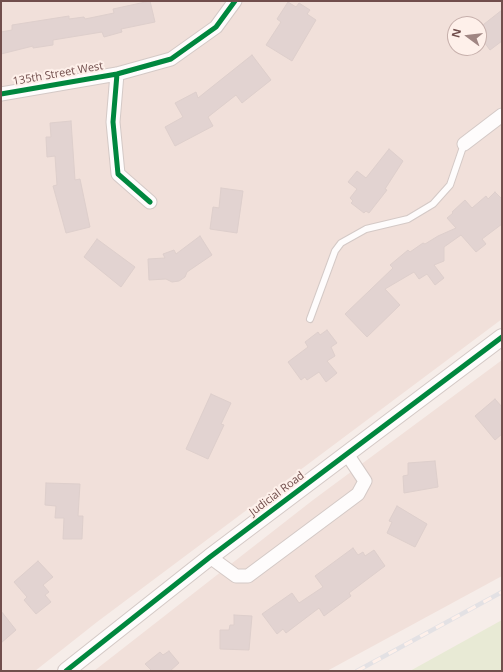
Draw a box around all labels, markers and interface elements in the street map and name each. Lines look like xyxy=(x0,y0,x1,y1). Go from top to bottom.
north arrow xyxy=(447,16,487,56)
text: N xyxy=(447,27,464,39)
street label: 135th Street West xyxy=(12,60,104,88)
street label: Judicial Road xyxy=(247,469,307,519)

